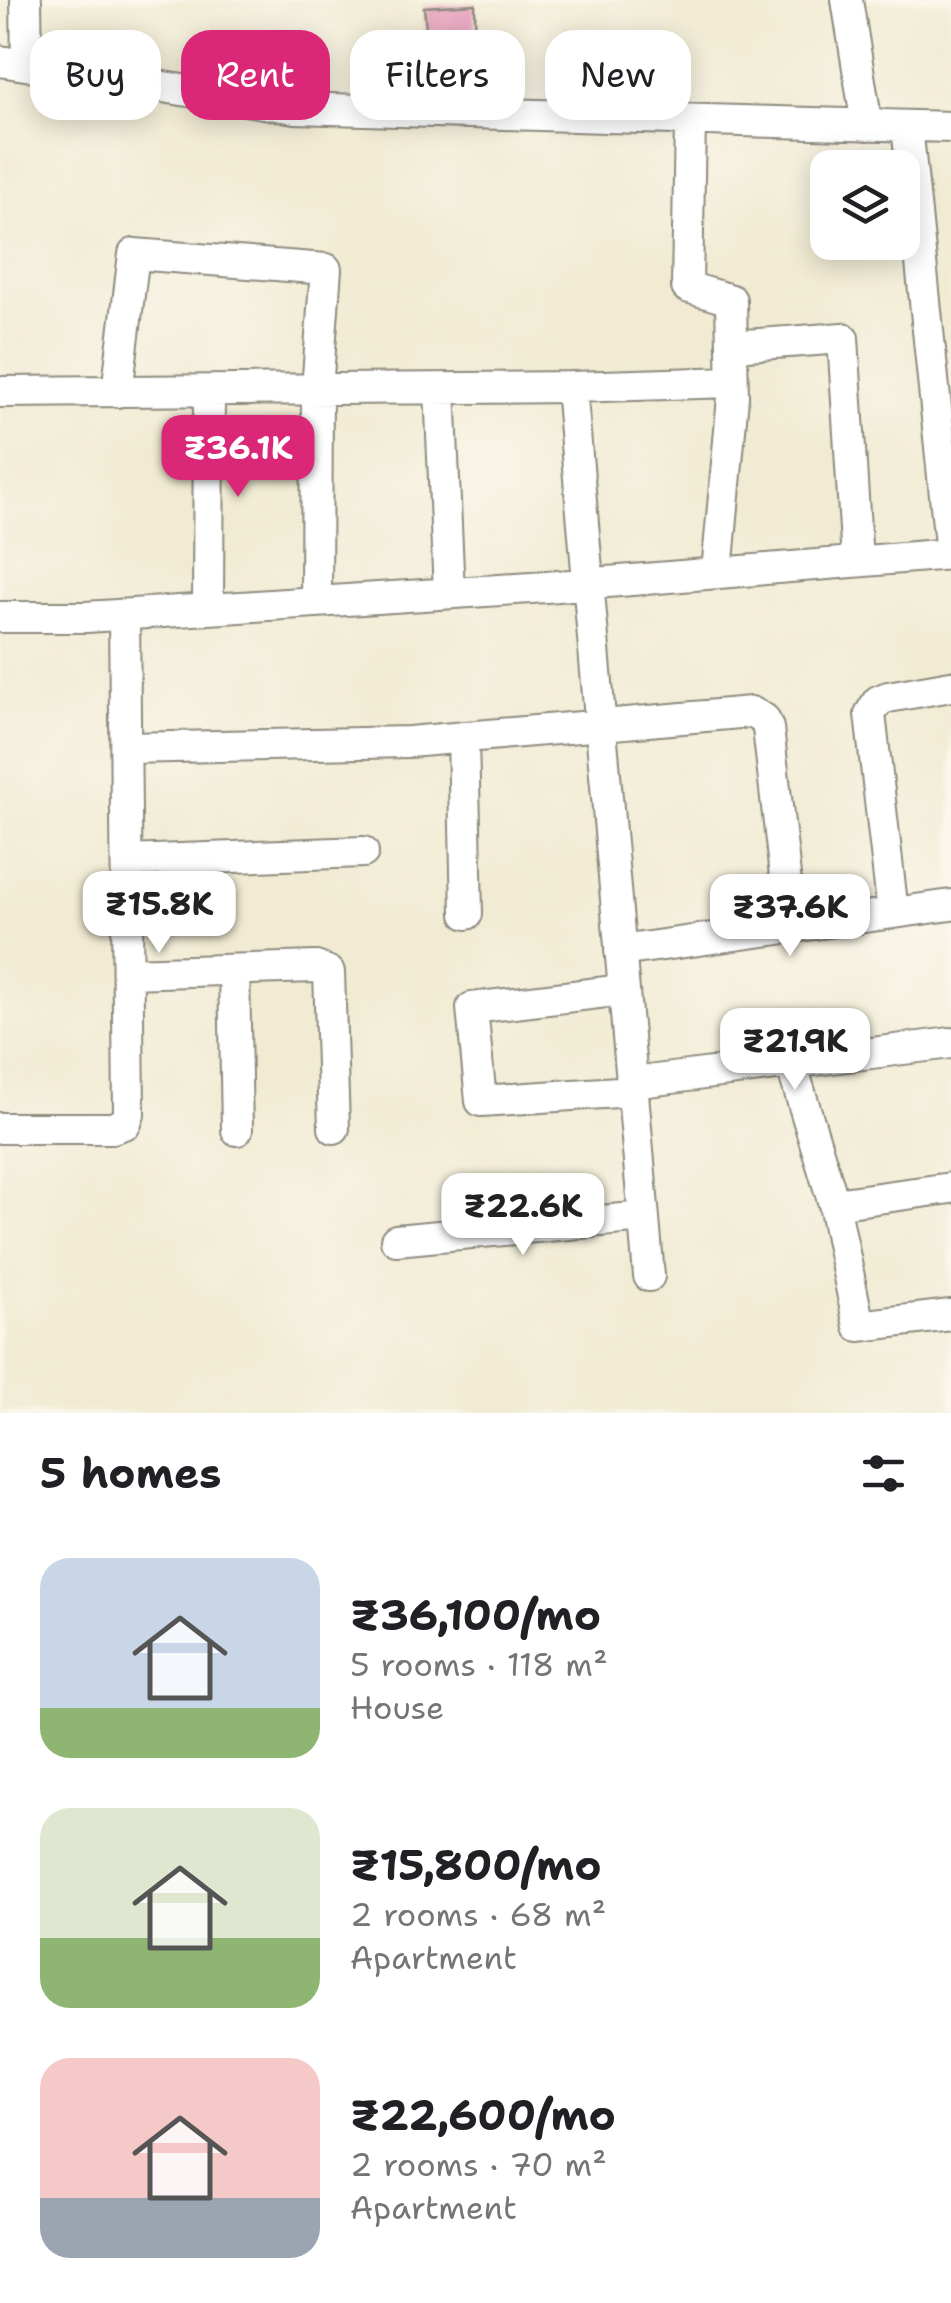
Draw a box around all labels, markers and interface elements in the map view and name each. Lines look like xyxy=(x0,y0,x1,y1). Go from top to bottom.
chip: Buy xyxy=(30,30,161,120)
chip: Rent xyxy=(181,30,330,120)
chip: Filters xyxy=(350,30,525,120)
chip: New xyxy=(545,30,691,120)
map controls xyxy=(810,150,920,260)
button: layers xyxy=(810,150,920,260)
pin: ₹36.1K xyxy=(157,415,319,500)
text: ₹36.1K xyxy=(183,426,293,469)
pin: ₹15.8K xyxy=(78,871,240,956)
pin: ₹37.6K xyxy=(709,874,871,959)
text: ₹15.8K xyxy=(105,882,213,925)
text: ₹37.6K xyxy=(732,885,848,928)
pin: ₹21.9K xyxy=(714,1008,876,1093)
text: ₹21.9K xyxy=(742,1019,848,1062)
pin: ₹22.6K xyxy=(442,1173,604,1258)
text: ₹22.6K xyxy=(463,1184,583,1227)
text: 5 homes xyxy=(40,1445,221,1501)
icon: filters xyxy=(856,1446,911,1501)
text: ₹36,100/mo xyxy=(350,1587,601,1643)
icon: home xyxy=(120,1598,240,1718)
text: 5 rooms · 118 m² xyxy=(350,1643,608,1686)
text: House xyxy=(350,1686,444,1729)
text: ₹15,800/mo xyxy=(350,1837,602,1893)
icon: home xyxy=(120,1848,240,1968)
text: 2 rooms · 68 m² xyxy=(350,1893,606,1936)
text: Apartment xyxy=(350,1936,517,1979)
text: ₹22,600/mo xyxy=(350,2087,616,2143)
icon: home xyxy=(120,2098,240,2218)
text: 2 rooms · 70 m² xyxy=(350,2143,607,2186)
text: Apartment xyxy=(350,2186,517,2229)

